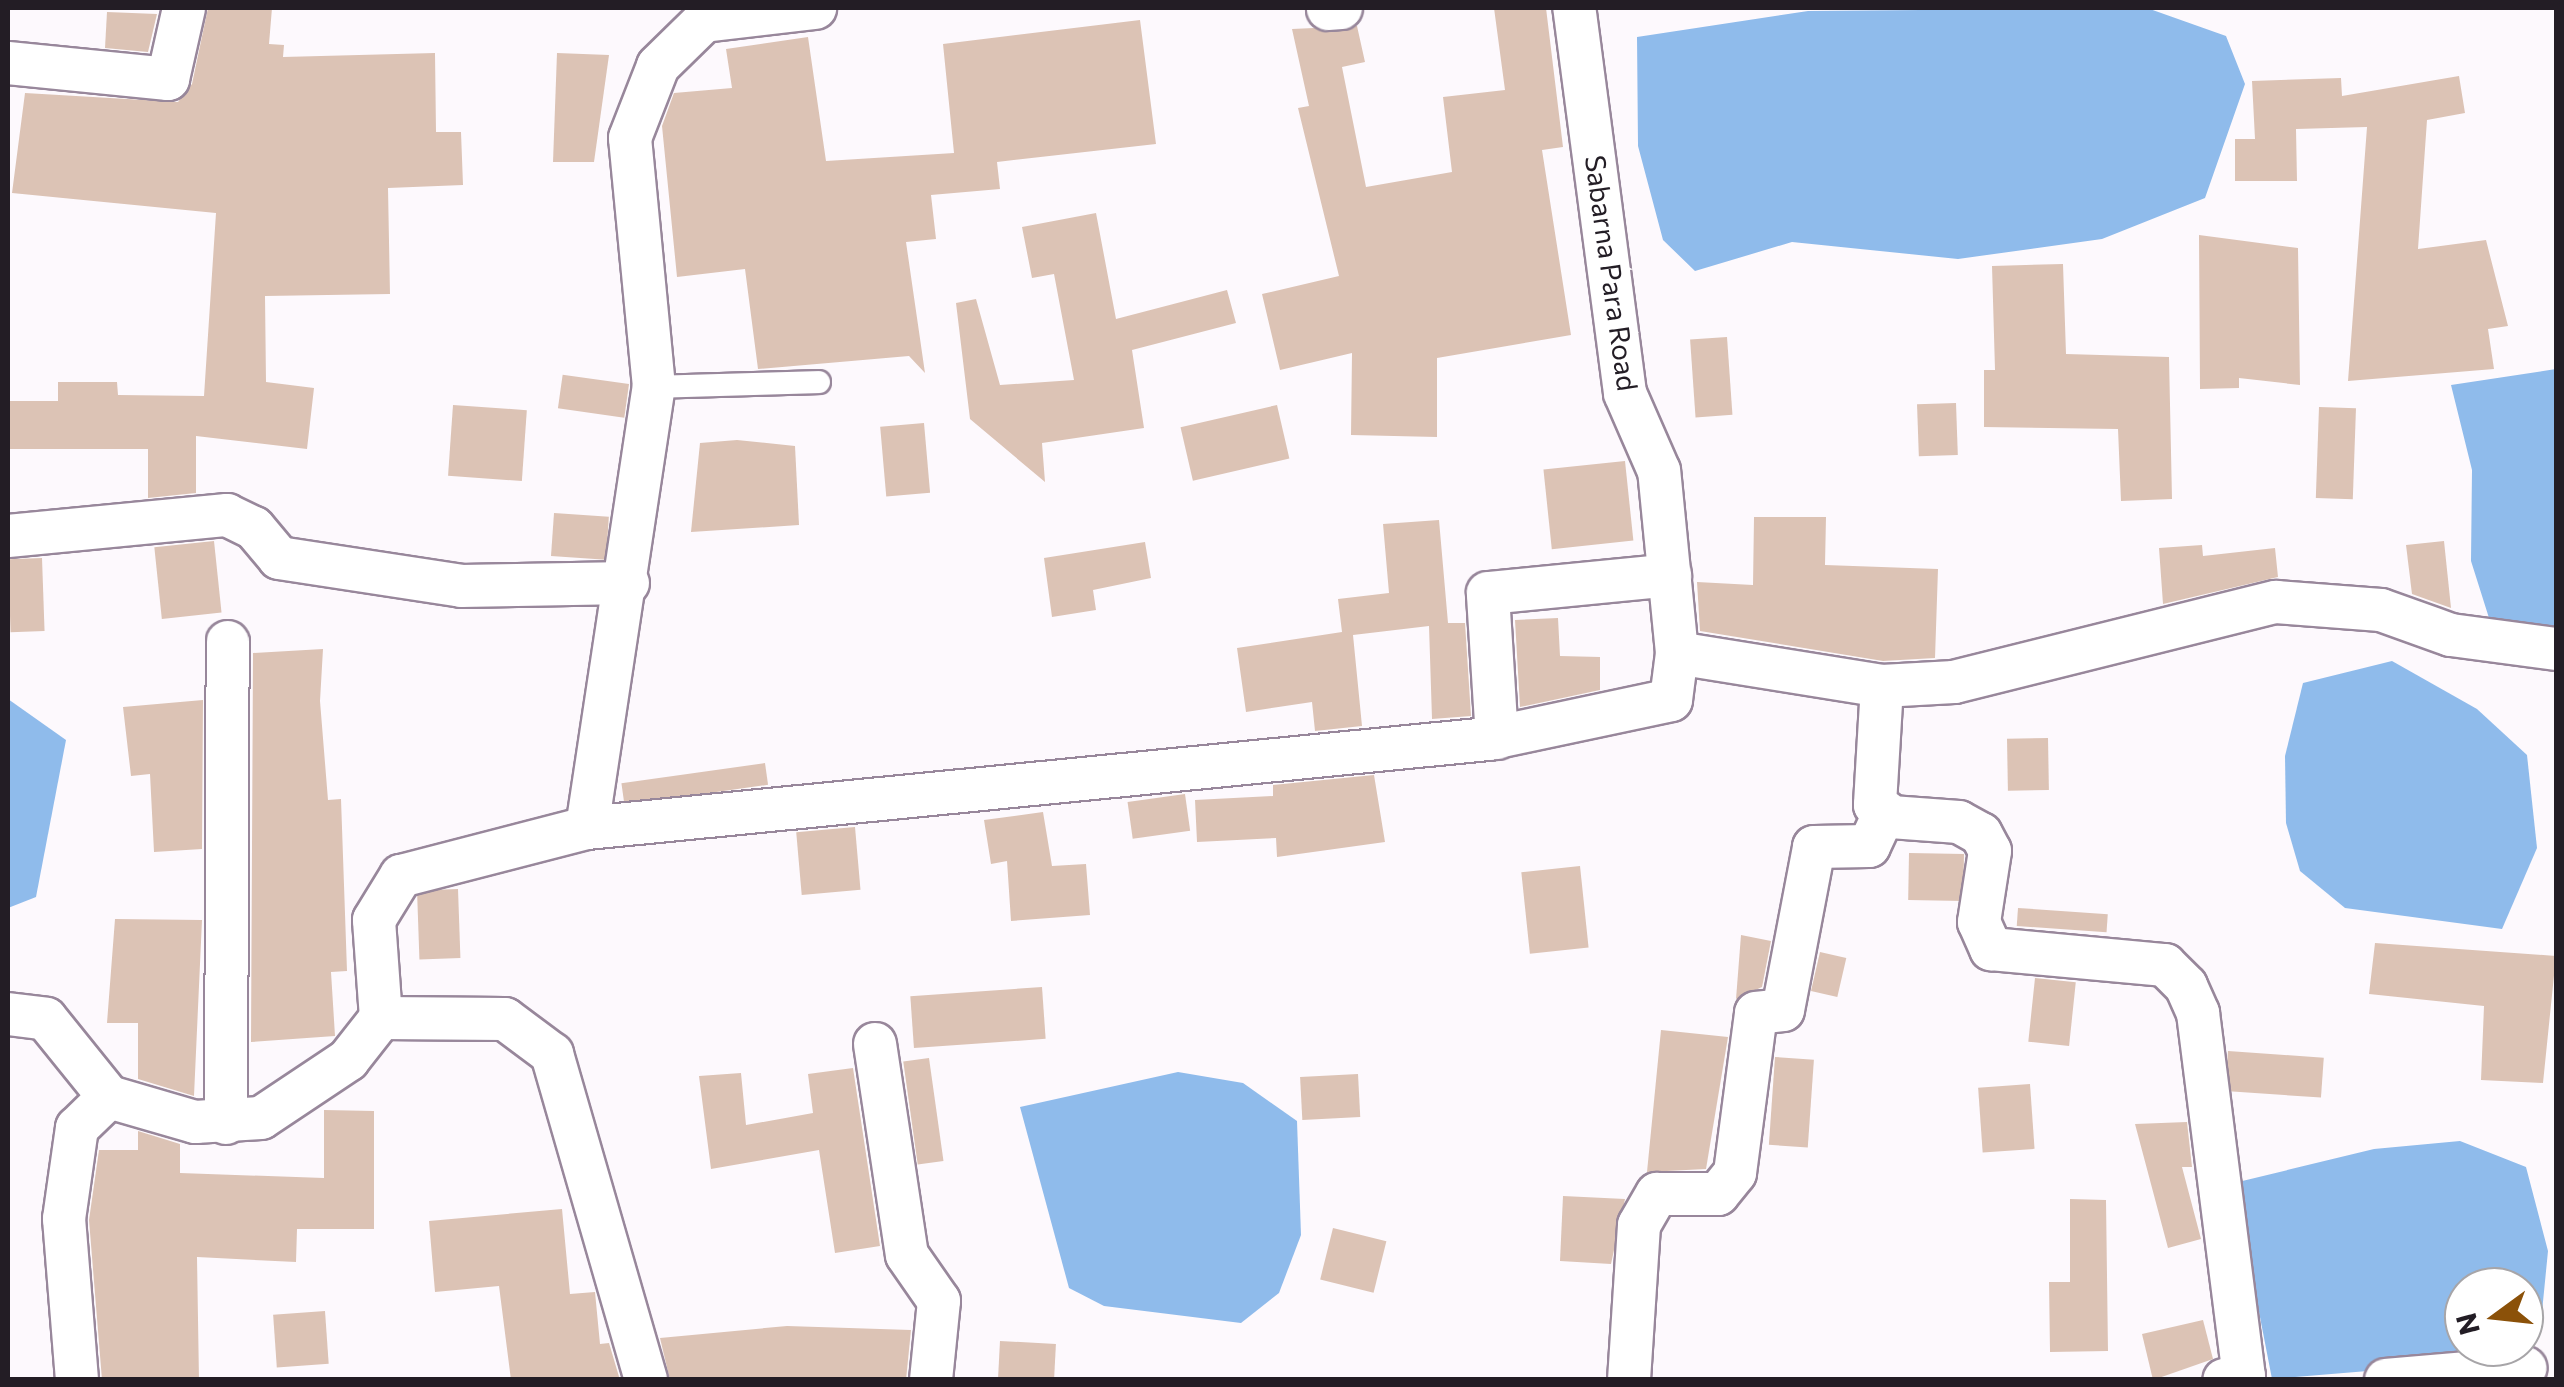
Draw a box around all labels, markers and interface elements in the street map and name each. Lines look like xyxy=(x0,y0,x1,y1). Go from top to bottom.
street label: Sabarna Para Road xyxy=(1579,153,1645,393)
north arrow xyxy=(2444,1267,2544,1367)
text: N xyxy=(2448,1310,2486,1339)

